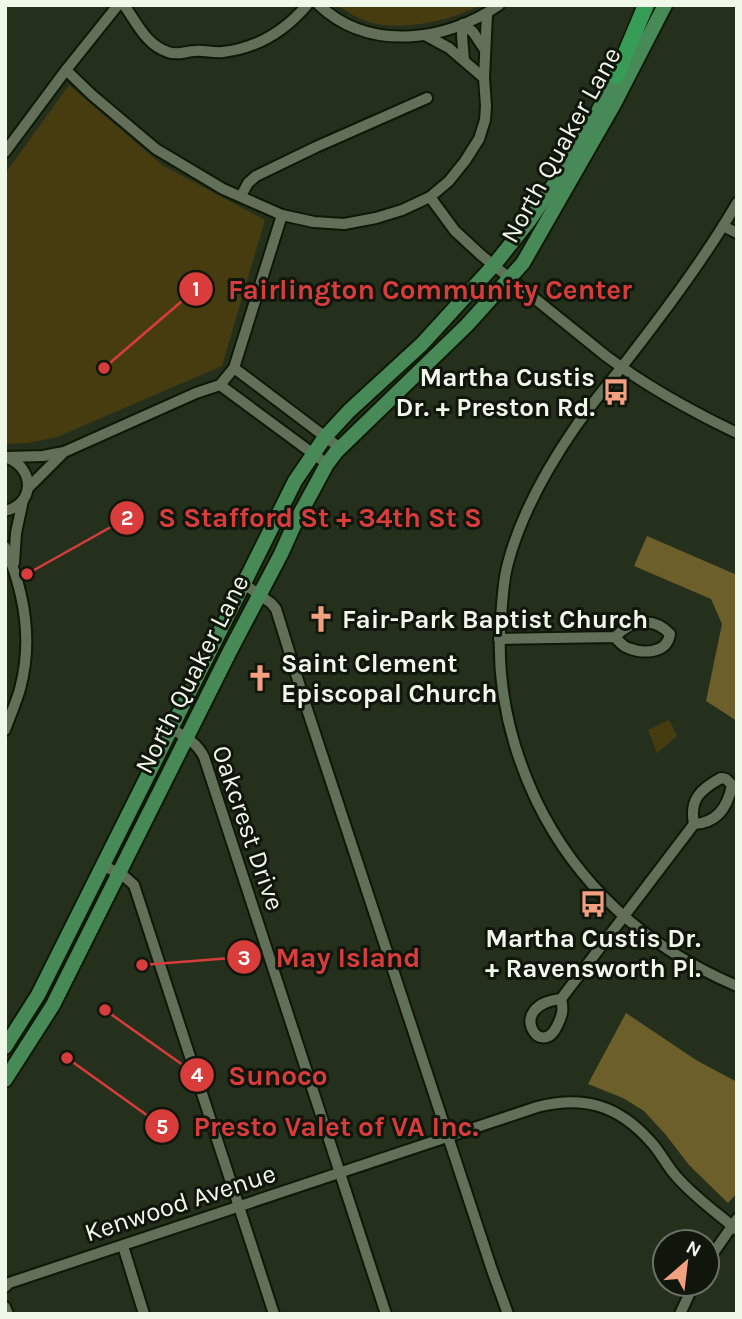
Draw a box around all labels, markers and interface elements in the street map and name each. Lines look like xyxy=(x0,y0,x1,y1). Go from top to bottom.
street label: North Quaker Lane xyxy=(494,42,628,248)
callout: Fairlington Community Center xyxy=(179,264,646,313)
text: Fairlington Community Center xyxy=(228,273,632,306)
text: 1 xyxy=(192,277,200,301)
place label: Martha Custis Dr. + Preston Rd. xyxy=(395,362,595,423)
bus stop icon: Martha Custis Dr. + Preston Rd. xyxy=(601,377,631,407)
callout: S Stafford St + 34th St S xyxy=(109,493,496,542)
text: S Stafford St + 34th St S xyxy=(158,501,482,534)
text: 2 xyxy=(121,506,133,530)
street label: North Quaker Lane xyxy=(128,569,256,779)
church icon: Fair-Park Baptist Church xyxy=(306,604,336,634)
place label: Fair-Park Baptist Church xyxy=(342,604,648,635)
place label: Saint Clement Episcopal Church xyxy=(281,648,498,709)
church icon: Saint Clement Episcopal Church xyxy=(245,663,275,693)
street label: Oakcrest Drive xyxy=(205,742,291,914)
bus stop icon: Martha Custis Dr. + Ravensworth Pl. xyxy=(578,889,608,919)
place label: Martha Custis Dr. + Ravensworth Pl. xyxy=(485,923,701,984)
callout: May Island xyxy=(227,933,435,982)
text: May Island xyxy=(276,941,420,974)
text: 3 xyxy=(237,946,251,970)
callout: Sunoco xyxy=(180,1051,342,1100)
text: Sunoco xyxy=(228,1059,328,1092)
text: 4 xyxy=(191,1063,204,1087)
callout: Presto Valet of VA Inc. xyxy=(145,1102,493,1151)
text: Presto Valet of VA Inc. xyxy=(194,1110,478,1143)
text: 5 xyxy=(156,1115,168,1139)
street label: Kenwood Avenue xyxy=(80,1157,280,1249)
north arrow xyxy=(651,1228,721,1298)
text: N xyxy=(682,1236,705,1262)

